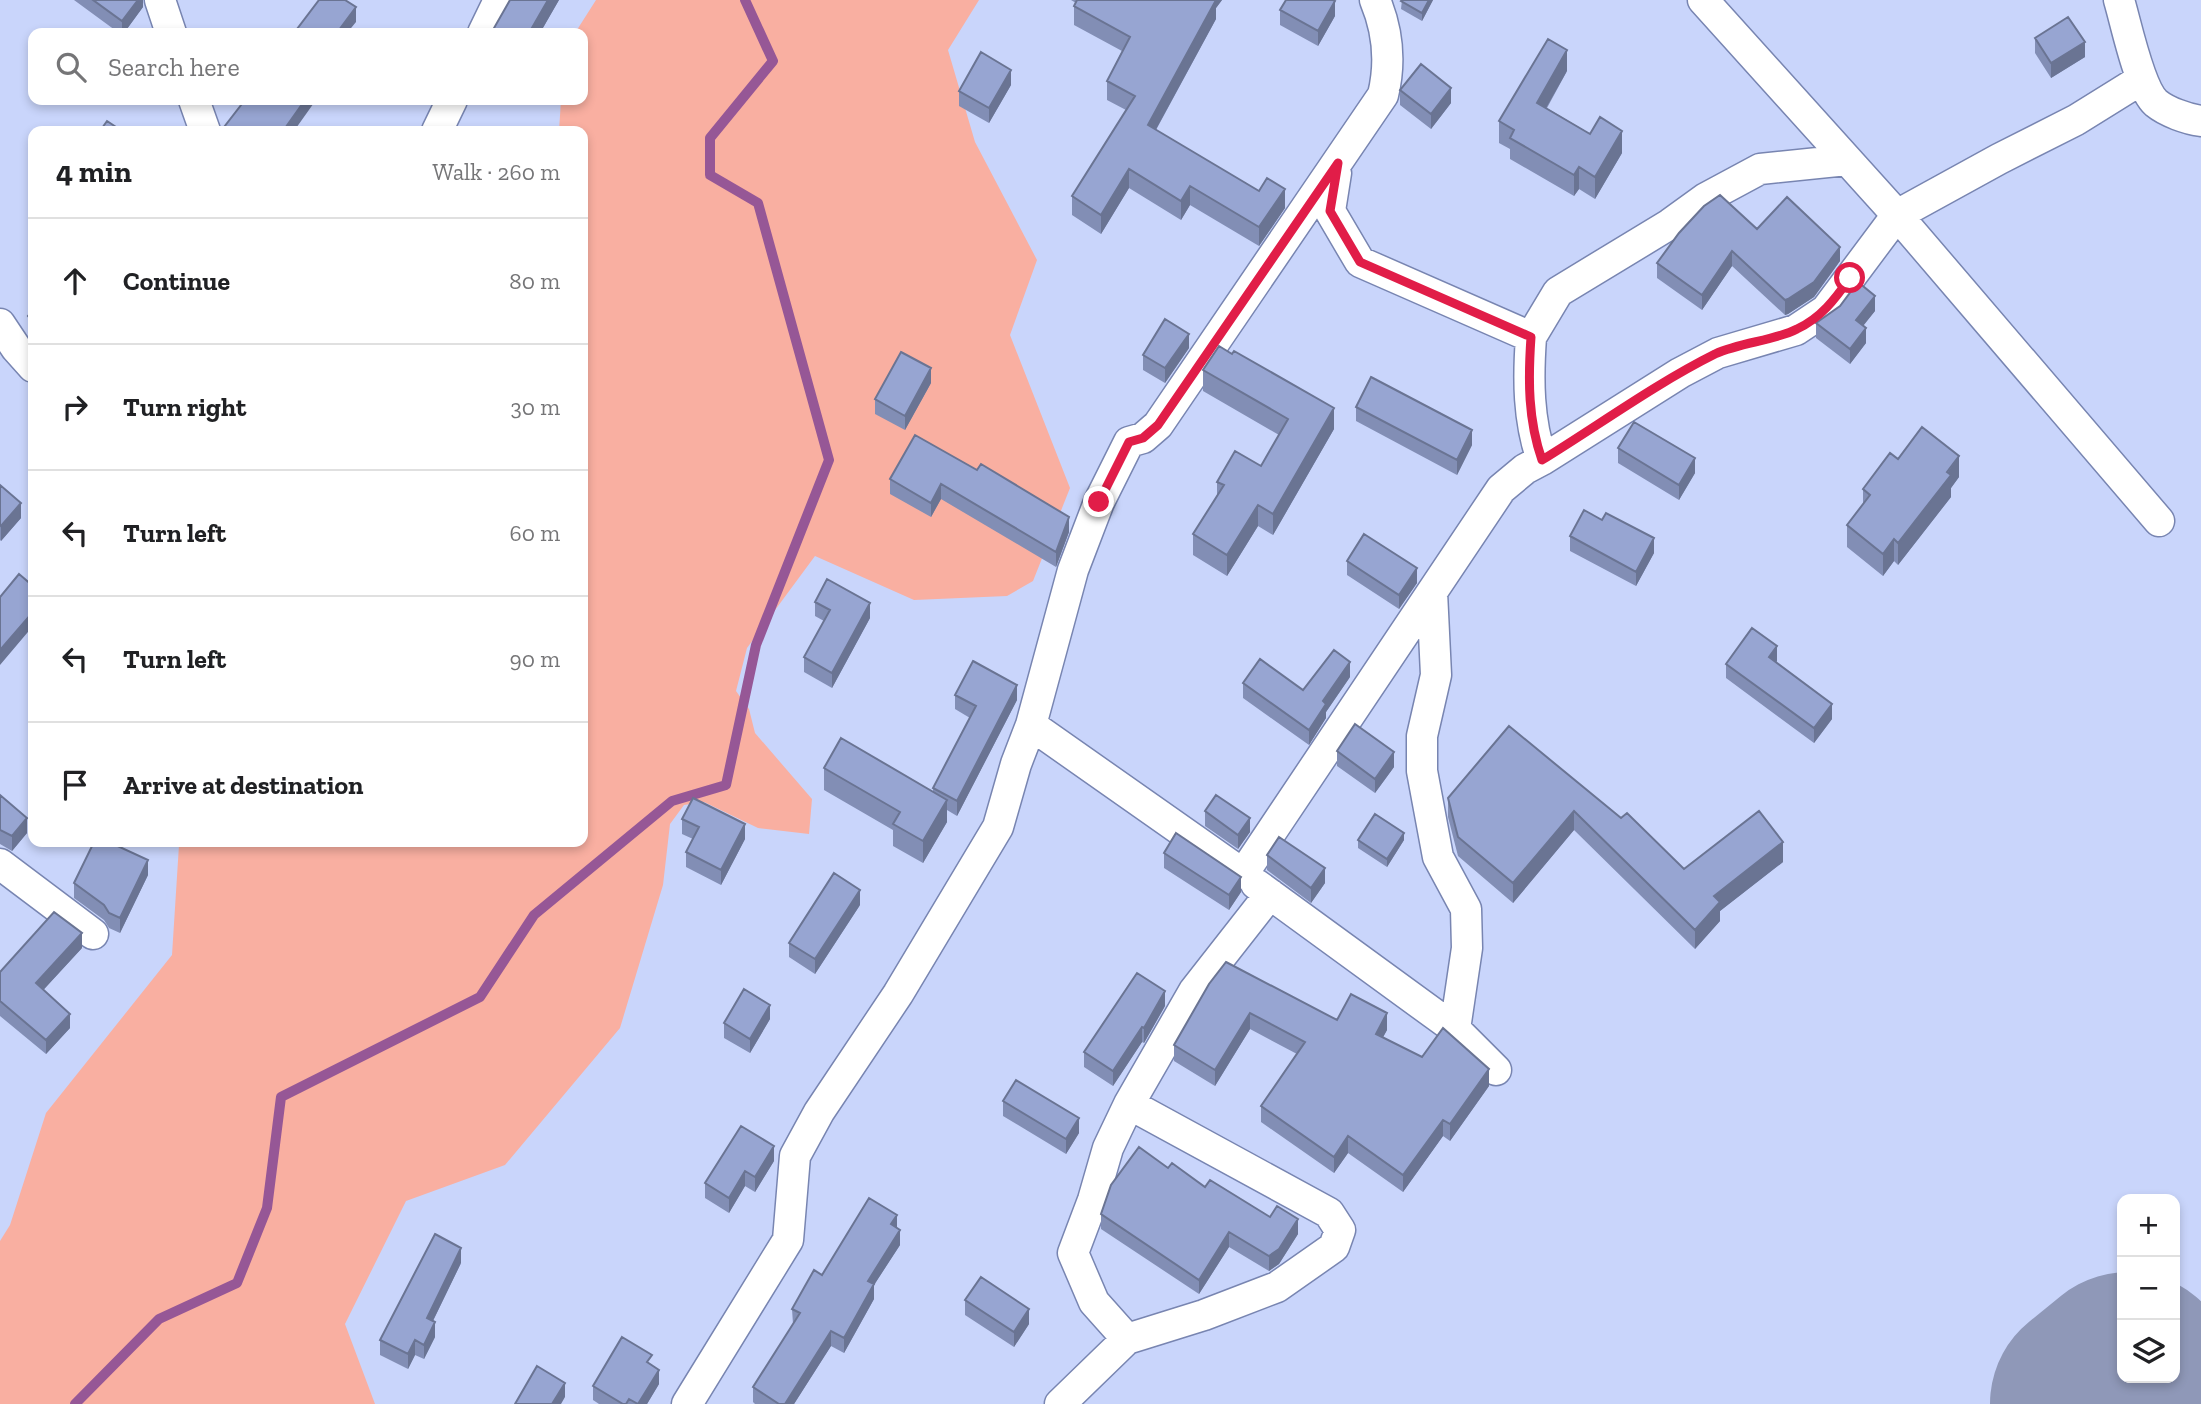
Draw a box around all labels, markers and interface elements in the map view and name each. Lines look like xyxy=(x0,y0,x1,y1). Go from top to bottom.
search box xyxy=(28,28,588,105)
icon: search xyxy=(52,48,90,86)
text: Search here xyxy=(108,51,240,83)
text: 4 min xyxy=(56,154,132,190)
text: Walk · 260 m xyxy=(432,158,560,186)
icon: ahead xyxy=(56,262,94,300)
route start xyxy=(1834,262,1865,293)
text: Continue xyxy=(123,265,230,297)
text: 80 m xyxy=(509,267,560,295)
icon: right xyxy=(56,388,94,426)
text: Turn right xyxy=(123,391,246,423)
text: 30 m xyxy=(510,393,560,421)
route end xyxy=(1083,486,1114,517)
icon: left xyxy=(56,514,94,552)
text: Turn left xyxy=(123,517,226,549)
text: 60 m xyxy=(509,519,560,547)
icon: left xyxy=(56,640,94,678)
text: Turn left xyxy=(123,643,226,675)
text: 90 m xyxy=(509,645,560,673)
icon: arrive xyxy=(56,766,94,804)
text: Arrive at destination xyxy=(123,769,363,801)
map controls xyxy=(2117,1194,2180,1383)
button: + xyxy=(2117,1194,2180,1257)
button: − xyxy=(2117,1257,2180,1320)
button: layers xyxy=(2117,1320,2180,1383)

